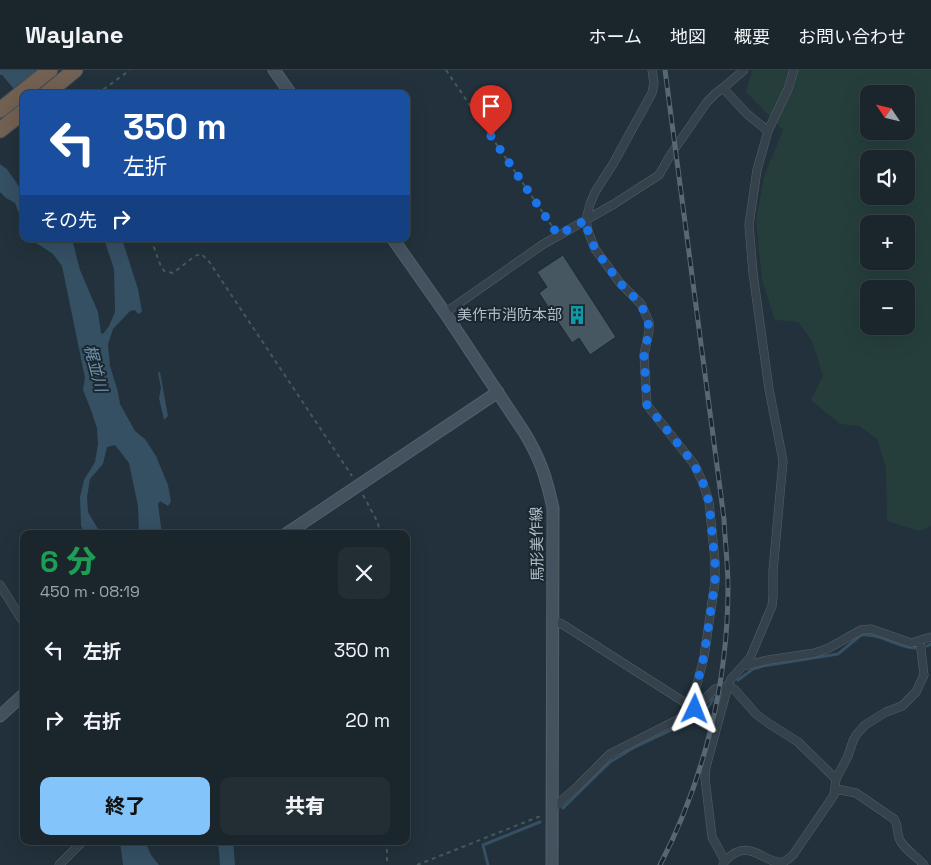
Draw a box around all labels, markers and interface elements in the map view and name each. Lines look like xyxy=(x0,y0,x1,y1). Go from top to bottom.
text: Waylane xyxy=(25,19,124,50)
text: ホーム xyxy=(589,25,642,48)
text: 地図 xyxy=(670,25,706,48)
text: 概要 xyxy=(734,25,770,48)
text: お問い合わせ xyxy=(798,25,906,48)
pin xyxy=(470,85,512,136)
north arrow xyxy=(860,85,915,140)
map controls xyxy=(860,85,915,335)
icon: arrive xyxy=(477,92,505,120)
text: 350 m xyxy=(123,105,227,149)
icon: left xyxy=(40,110,105,175)
button: sound xyxy=(860,150,915,205)
text: 左折 xyxy=(123,152,167,180)
icon: right xyxy=(107,205,135,233)
text: その先 xyxy=(40,208,97,233)
button: + xyxy=(860,215,915,270)
button: − xyxy=(860,280,915,335)
building icon: 美作市消防本部 xyxy=(566,304,588,326)
place label: 美作市消防本部 xyxy=(457,305,562,324)
water label: 梶並川 xyxy=(79,342,112,396)
street label: 馬形美作線 xyxy=(526,506,547,582)
text: 6 分 xyxy=(40,542,96,581)
button: close xyxy=(338,547,390,599)
text: 450 m · 08:19 xyxy=(40,581,140,602)
icon: left xyxy=(40,636,68,664)
text: 350 m xyxy=(334,638,390,663)
text: 左折 xyxy=(83,639,121,664)
position arrow xyxy=(668,682,720,734)
icon: right xyxy=(40,706,68,734)
text: 20 m xyxy=(345,708,390,733)
text: 右折 xyxy=(83,709,121,734)
button: 終了 xyxy=(40,777,210,835)
button: 共有 xyxy=(220,777,390,835)

